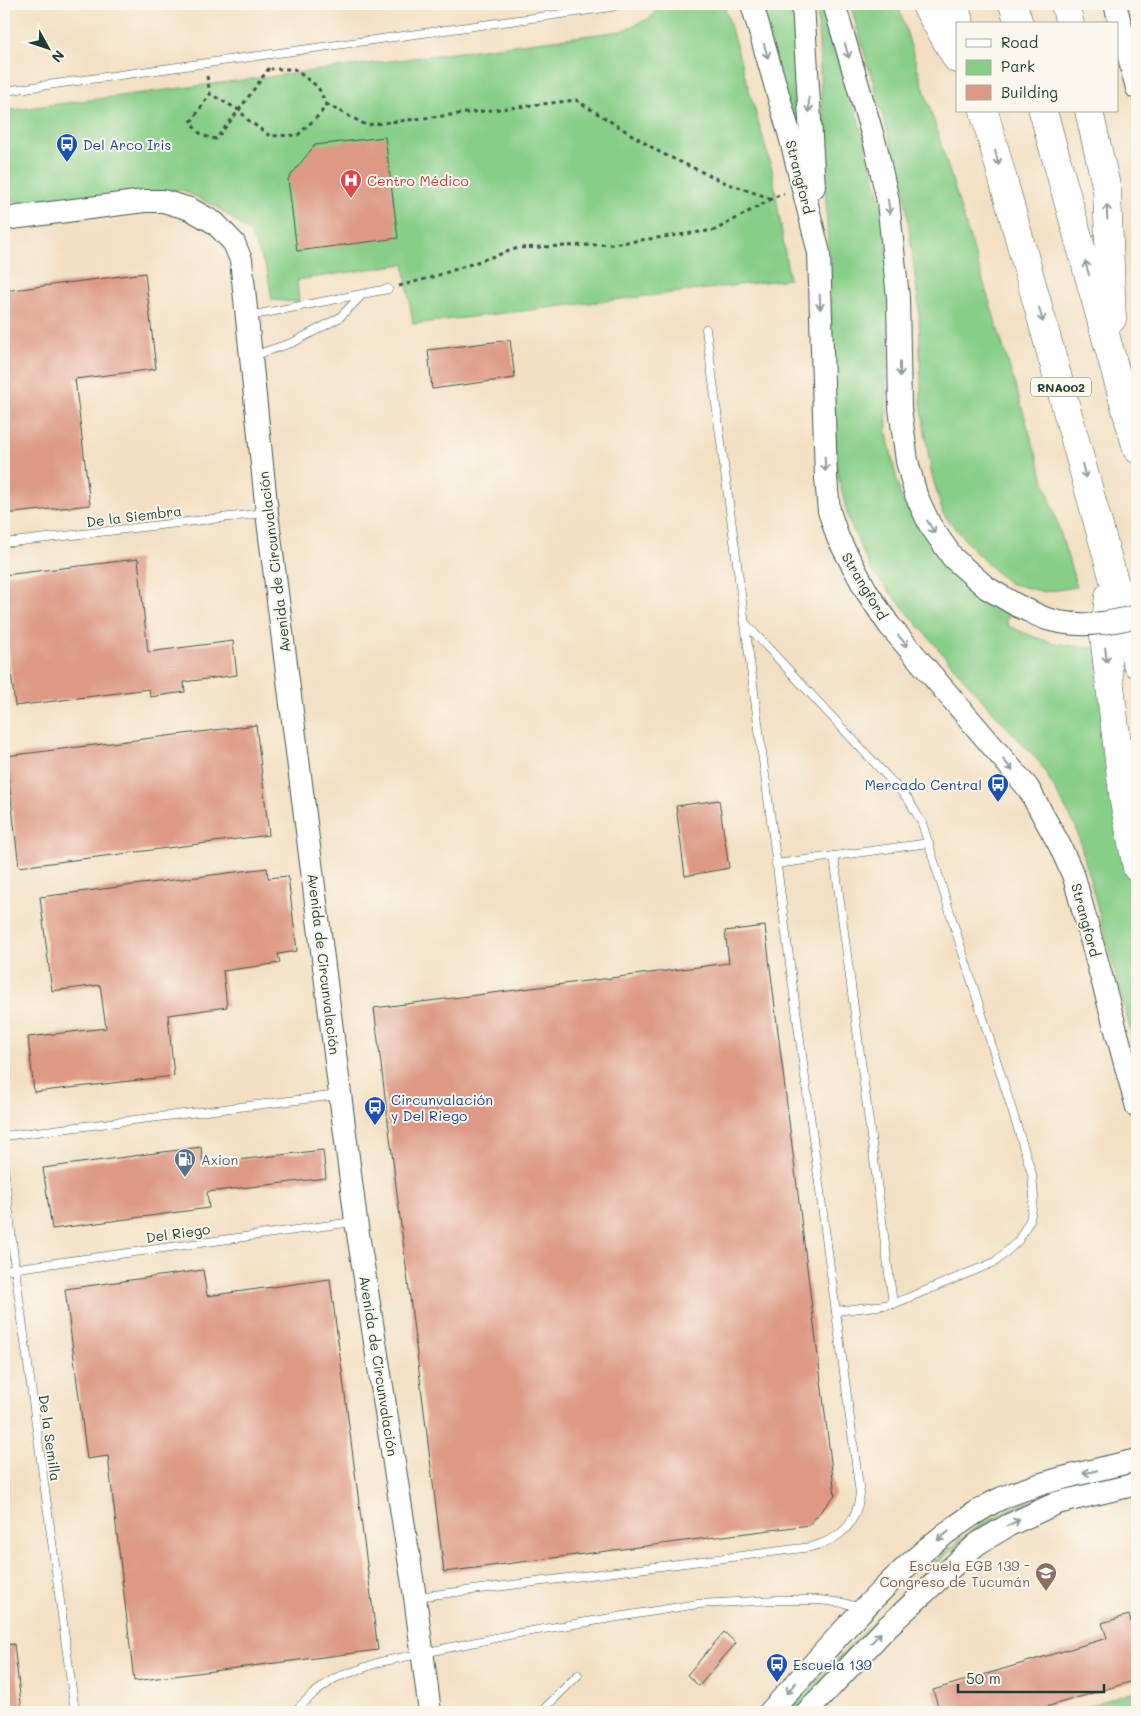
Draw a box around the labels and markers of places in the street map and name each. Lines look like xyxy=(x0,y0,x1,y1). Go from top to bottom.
bus stop icon: Del Arco Iris xyxy=(55,132,79,163)
place label: Del Arco Iris xyxy=(83,135,171,154)
hospital icon: Centro Médico xyxy=(339,168,363,199)
place label: Centro Médico xyxy=(367,171,469,190)
bus stop icon: Mercado Central xyxy=(986,772,1010,803)
place label: Mercado Central xyxy=(865,775,982,794)
place label: Circunvalación y Del Riego xyxy=(391,1090,493,1125)
bus stop icon: Circunvalación y Del Riego xyxy=(363,1095,387,1126)
fuel station icon: Axion xyxy=(173,1147,197,1178)
place label: Axion xyxy=(201,1150,238,1169)
place label: Escuela EGB 139 - Congreso de Tucumán xyxy=(880,1556,1030,1591)
school or university icon: Escuela EGB 139 - Congreso de Tucumán xyxy=(1034,1561,1058,1592)
bus stop icon: Escuela 139 xyxy=(765,1652,789,1683)
place label: Escuela 139 xyxy=(793,1655,872,1674)

